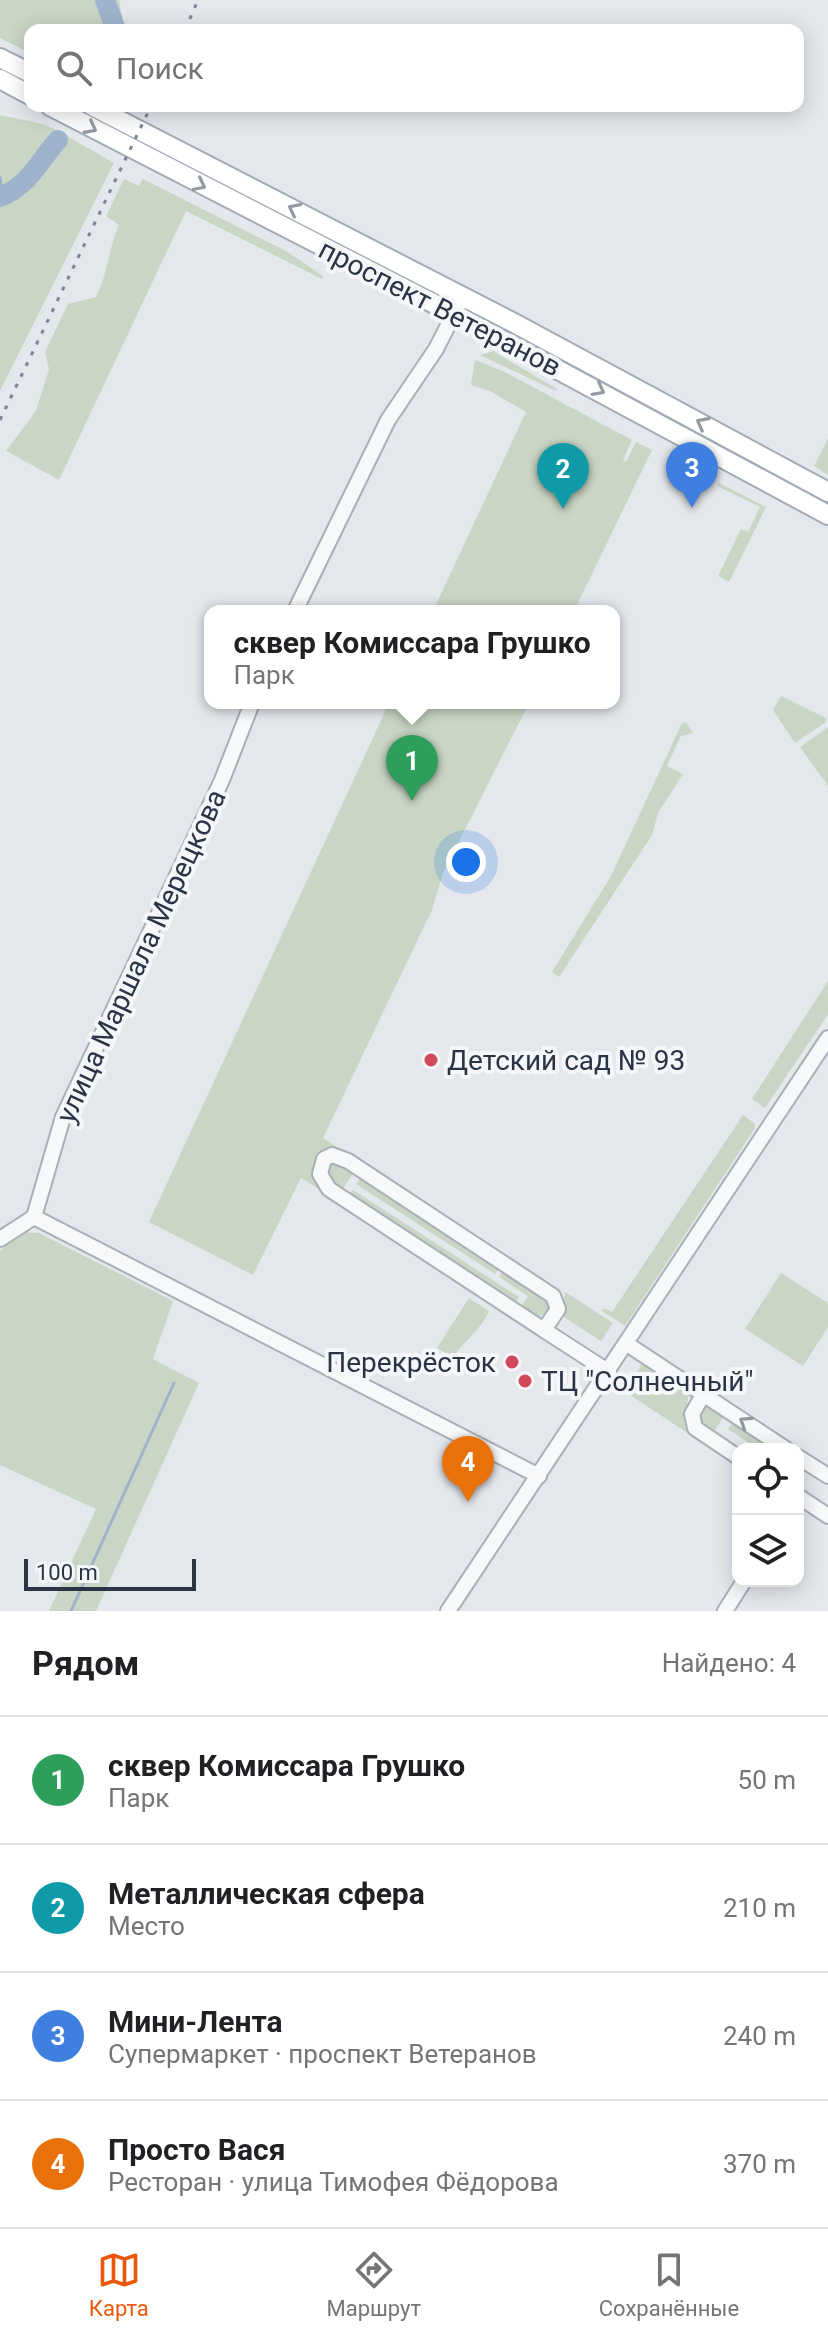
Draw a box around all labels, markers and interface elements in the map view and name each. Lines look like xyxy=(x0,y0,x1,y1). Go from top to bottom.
search box xyxy=(24,24,804,112)
icon: search xyxy=(52,46,96,90)
text: Поиск xyxy=(116,51,204,86)
one-way arrow xyxy=(82,118,97,133)
one-way arrow xyxy=(192,175,207,190)
one-way arrow xyxy=(287,203,302,219)
street label: проспект Ветеранов xyxy=(313,233,567,383)
one-way arrow xyxy=(591,381,605,396)
one-way arrow xyxy=(695,417,710,432)
pin: 3 xyxy=(666,442,718,508)
pin: 2 xyxy=(537,443,589,509)
popup xyxy=(204,605,620,709)
text: сквер Комиссара Грушко xyxy=(233,625,591,660)
text: Парк xyxy=(233,660,295,690)
pin: 1 xyxy=(386,735,438,801)
street label: улица Маршала Мерецкова xyxy=(49,784,233,1128)
your location xyxy=(446,842,486,882)
place label: Детский сад № 93 xyxy=(447,1044,685,1077)
marker: Детский сад № 93 xyxy=(422,1051,440,1069)
place label: Перекрёсток xyxy=(326,1346,496,1379)
marker: Перекрёсток xyxy=(503,1353,521,1371)
place label: ТЦ "Солнечный" xyxy=(541,1365,754,1398)
marker: ТЦ "Солнечный" xyxy=(516,1372,534,1390)
one-way arrow xyxy=(739,1417,753,1432)
pin: 4 xyxy=(442,1436,494,1502)
map controls xyxy=(732,1443,804,1587)
button: locate xyxy=(732,1443,804,1515)
button: layers xyxy=(732,1515,804,1587)
scale bar xyxy=(24,1555,196,1591)
text: 100 m xyxy=(36,1560,98,1585)
text: Рядом xyxy=(32,1643,139,1683)
text: Найдено: 4 xyxy=(662,1648,796,1678)
text: сквер Комиссара Грушко xyxy=(108,1748,465,1783)
text: 1 xyxy=(51,1765,65,1795)
text: 50 m xyxy=(738,1765,796,1795)
text: Парк xyxy=(108,1783,169,1813)
text: Металлическая сфера xyxy=(108,1876,425,1911)
text: 2 xyxy=(51,1893,65,1923)
text: 210 m xyxy=(723,1893,796,1923)
text: Место xyxy=(108,1911,185,1941)
text: Мини-Лента xyxy=(108,2004,283,2039)
text: 3 xyxy=(51,2021,65,2051)
text: 240 m xyxy=(723,2021,796,2051)
text: Супермаркет · проспект Ветеранов xyxy=(108,2039,537,2069)
text: Просто Вася xyxy=(108,2132,285,2167)
text: 4 xyxy=(51,2149,65,2179)
text: 370 m xyxy=(723,2149,796,2179)
text: Ресторан · улица Тимофея Фёдорова xyxy=(108,2167,559,2197)
tab: Карта xyxy=(89,2248,149,2321)
tab: Маршрут xyxy=(327,2248,421,2321)
tab: Сохранённые xyxy=(599,2248,739,2321)

